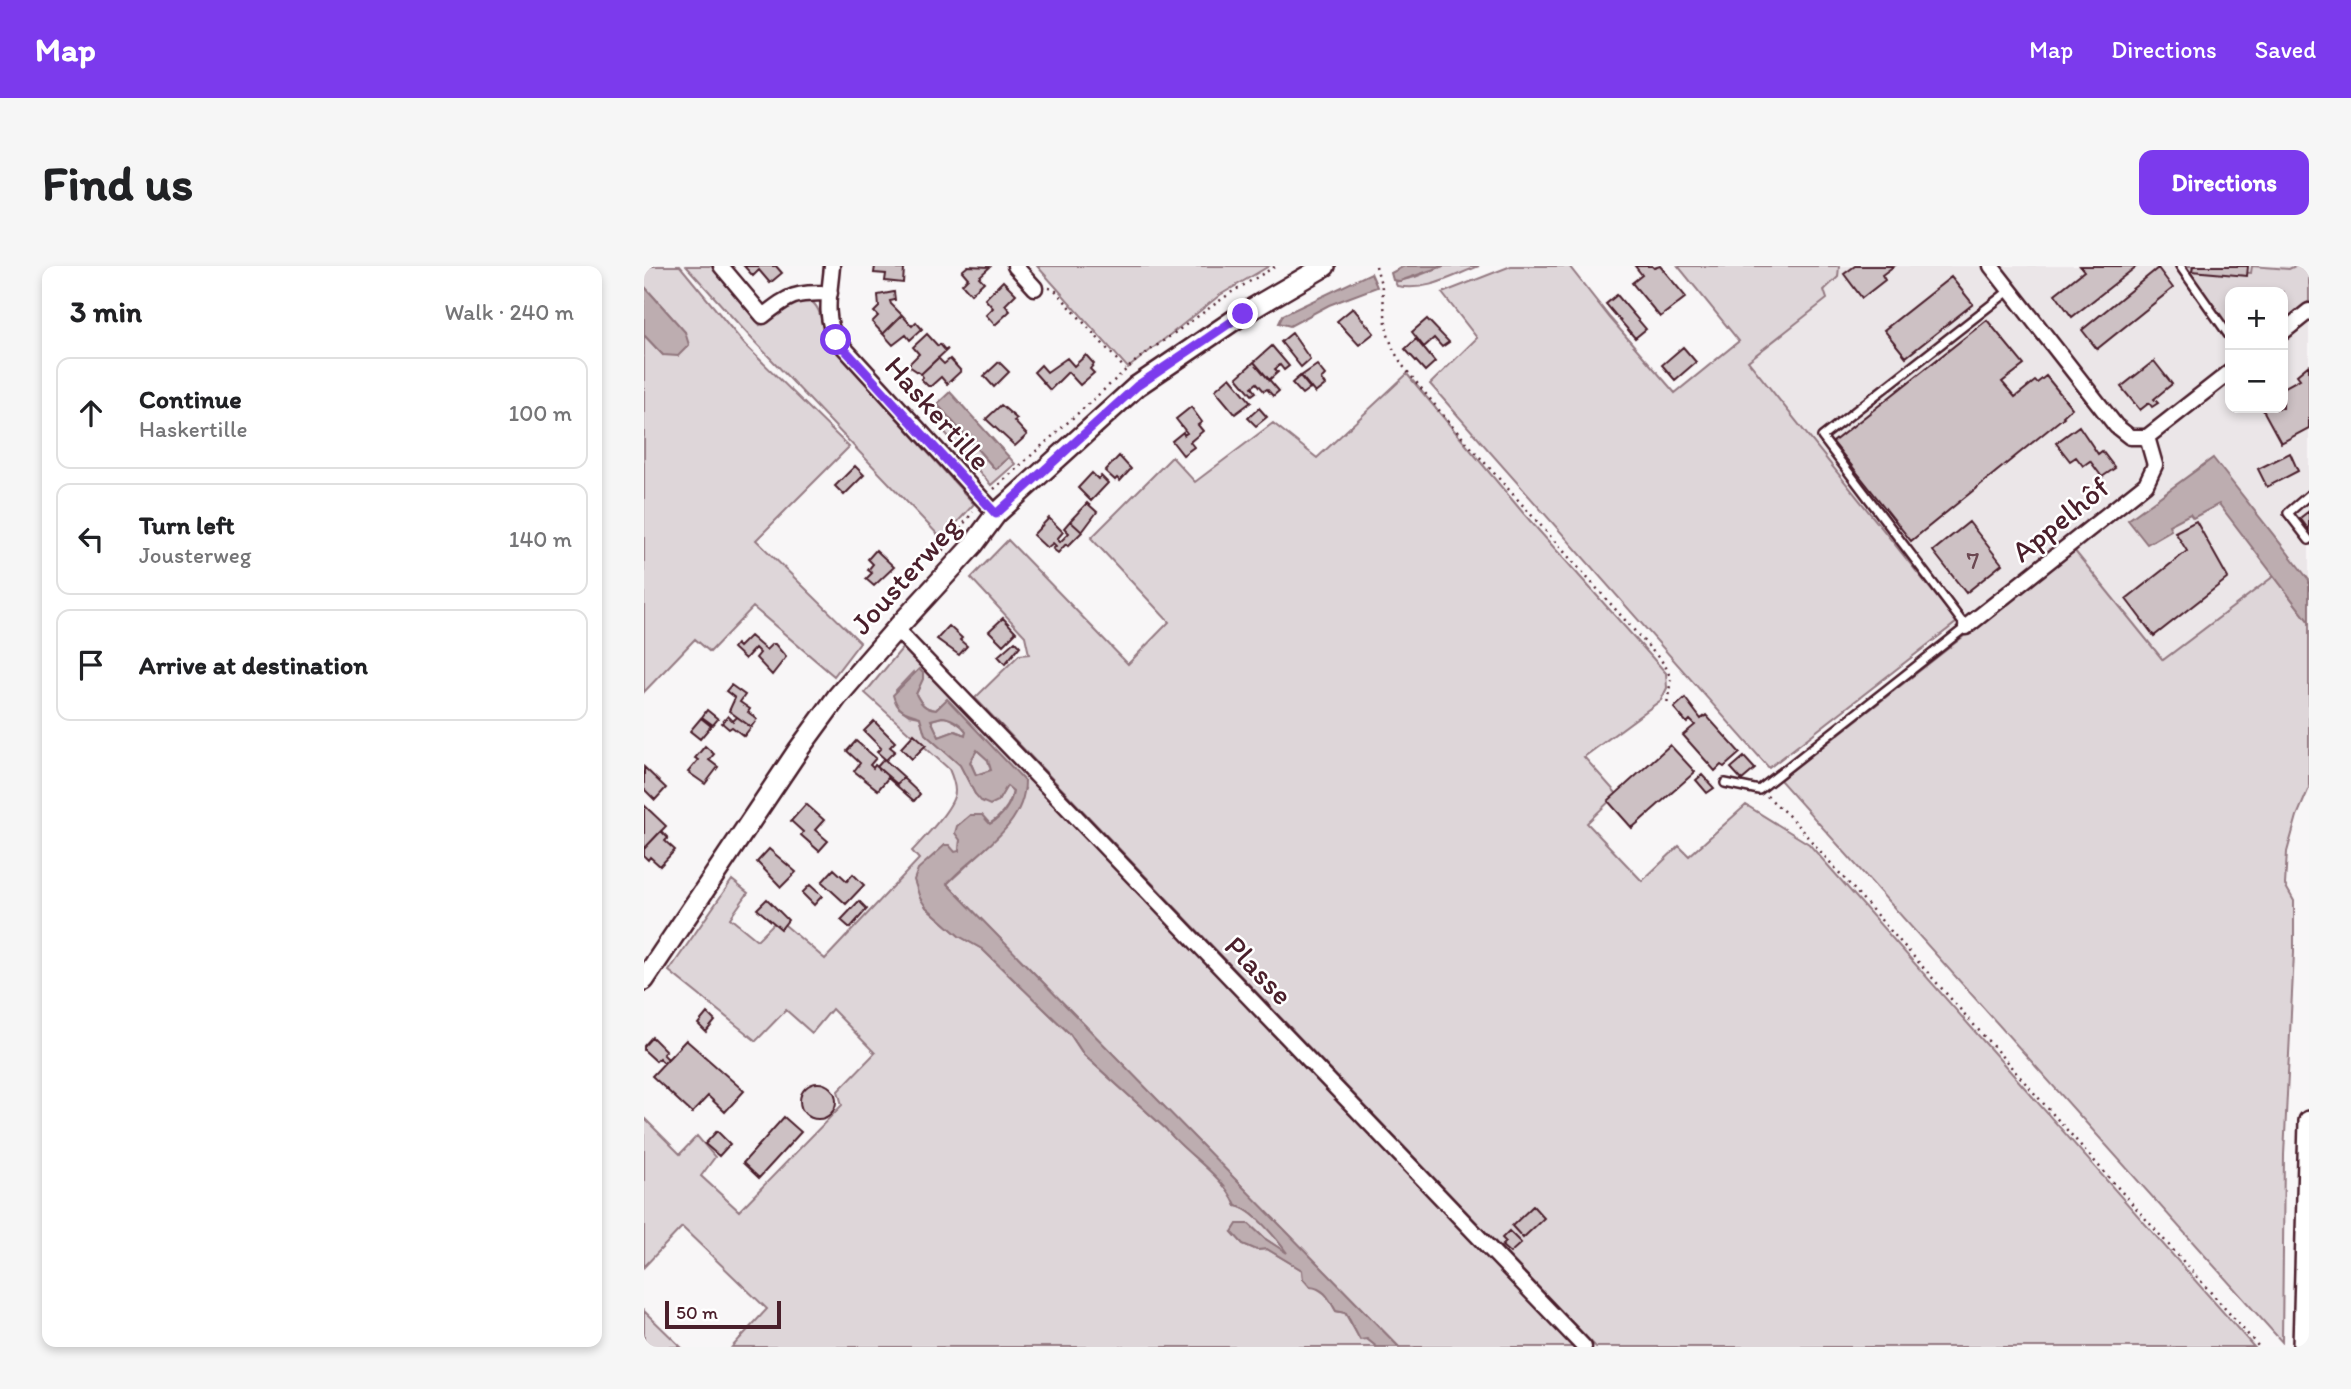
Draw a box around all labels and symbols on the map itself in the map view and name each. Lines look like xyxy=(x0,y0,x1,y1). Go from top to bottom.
route end xyxy=(1227,298,1258,329)
route start xyxy=(820,324,851,355)
street label: Haskertille xyxy=(877,348,999,478)
street label: Appelhôf xyxy=(2003,468,2117,570)
street label: Jousterweg xyxy=(842,508,968,642)
house number: 7 xyxy=(1967,544,1980,576)
street label: Plasse xyxy=(1217,928,1301,1012)
scale bar xyxy=(665,1298,780,1330)

